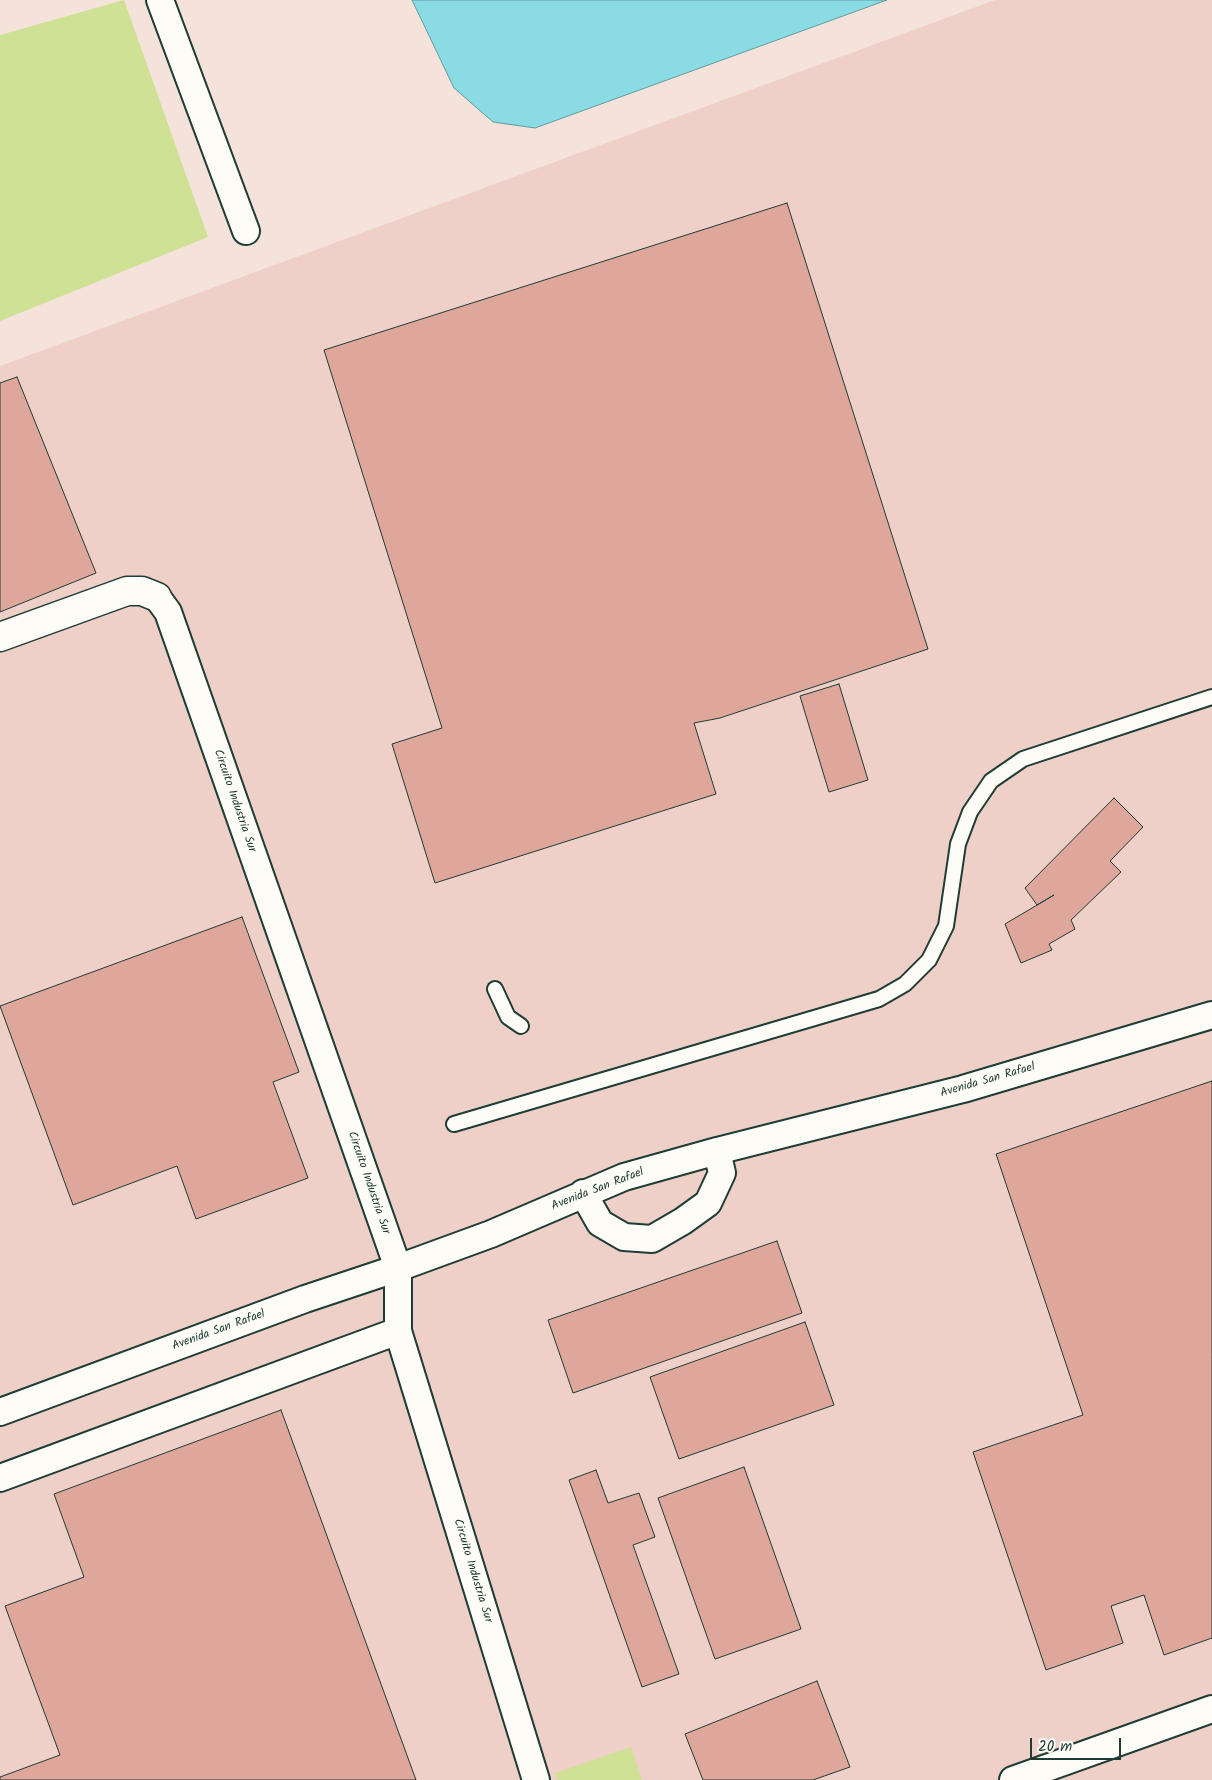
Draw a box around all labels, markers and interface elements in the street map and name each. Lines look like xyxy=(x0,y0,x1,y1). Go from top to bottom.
street label: Circuito Industria Sur xyxy=(210,748,258,854)
street label: Avenida San Rafael xyxy=(939,1061,1037,1101)
street label: Circuito Industria Sur xyxy=(344,1130,392,1236)
street label: Avenida San Rafael xyxy=(550,1166,646,1214)
street label: Avenida San Rafael xyxy=(171,1308,267,1354)
street label: Circuito Industria Sur xyxy=(449,1517,495,1625)
scale bar xyxy=(1032,1728,1123,1760)
text: 20 m xyxy=(1038,1735,1072,1759)

